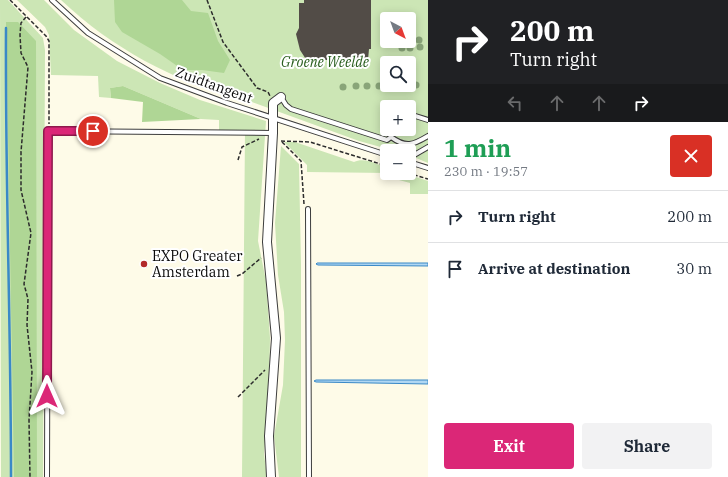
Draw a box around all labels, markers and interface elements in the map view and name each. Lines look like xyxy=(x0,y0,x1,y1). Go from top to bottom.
north arrow xyxy=(380,12,416,48)
map controls xyxy=(380,12,416,180)
text: 200 m xyxy=(510,12,594,49)
icon: right xyxy=(444,16,496,68)
text: Turn right xyxy=(510,48,597,71)
park label: Groene Weelde xyxy=(281,53,370,71)
button: search xyxy=(380,56,416,92)
street label: Zuidtangent xyxy=(173,63,255,107)
icon: left xyxy=(504,92,526,114)
icon: ahead xyxy=(546,92,568,114)
icon: ahead xyxy=(588,92,610,114)
icon: right xyxy=(630,92,652,114)
button: + xyxy=(380,100,416,136)
pin xyxy=(76,114,110,148)
icon: arrive xyxy=(82,120,104,142)
text: 1 min xyxy=(444,132,511,164)
button: close xyxy=(670,135,712,177)
button: − xyxy=(380,144,416,180)
text: 230 m · 19:57 xyxy=(444,163,528,180)
icon: right xyxy=(444,206,466,228)
text: Turn right xyxy=(478,207,556,226)
text: 200 m xyxy=(667,207,712,226)
place label: EXPO Greater Amsterdam xyxy=(152,247,243,281)
icon: arrive xyxy=(444,258,466,280)
marker: EXPO Greater Amsterdam xyxy=(139,259,149,269)
text: Arrive at destination xyxy=(478,259,630,278)
text: 30 m xyxy=(676,259,712,278)
position arrow xyxy=(26,375,68,417)
button: Exit xyxy=(444,423,574,469)
button: Share xyxy=(582,423,712,469)

